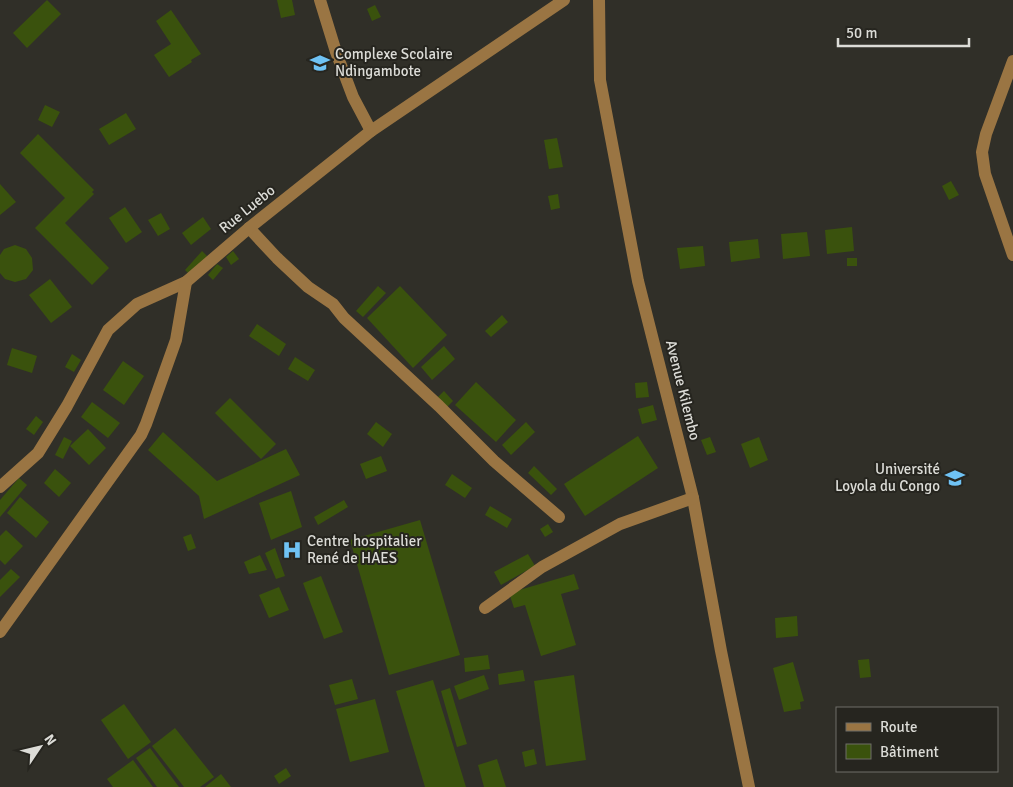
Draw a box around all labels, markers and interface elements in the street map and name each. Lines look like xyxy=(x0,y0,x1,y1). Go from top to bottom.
scale bar xyxy=(838,15,969,47)
text: 50 m xyxy=(846,24,877,42)
place label: Complexe Scolaire Ndingambote xyxy=(335,45,453,80)
school or university icon: Complexe Scolaire Ndingambote xyxy=(309,52,331,74)
street label: Rue Luebo xyxy=(215,181,279,237)
street label: Avenue Kilembo xyxy=(662,338,704,442)
place label: Université Loyola du Congo xyxy=(835,460,940,495)
school or university icon: Université Loyola du Congo xyxy=(944,467,966,489)
place label: Centre hospitalier René de HAES xyxy=(307,532,422,567)
hospital icon: Centre hospitalier René de HAES xyxy=(281,539,303,561)
legend xyxy=(836,707,998,772)
text: Route xyxy=(880,718,917,736)
north arrow xyxy=(15,722,65,772)
text: N xyxy=(40,731,60,749)
text: Bâtiment xyxy=(880,743,939,761)

